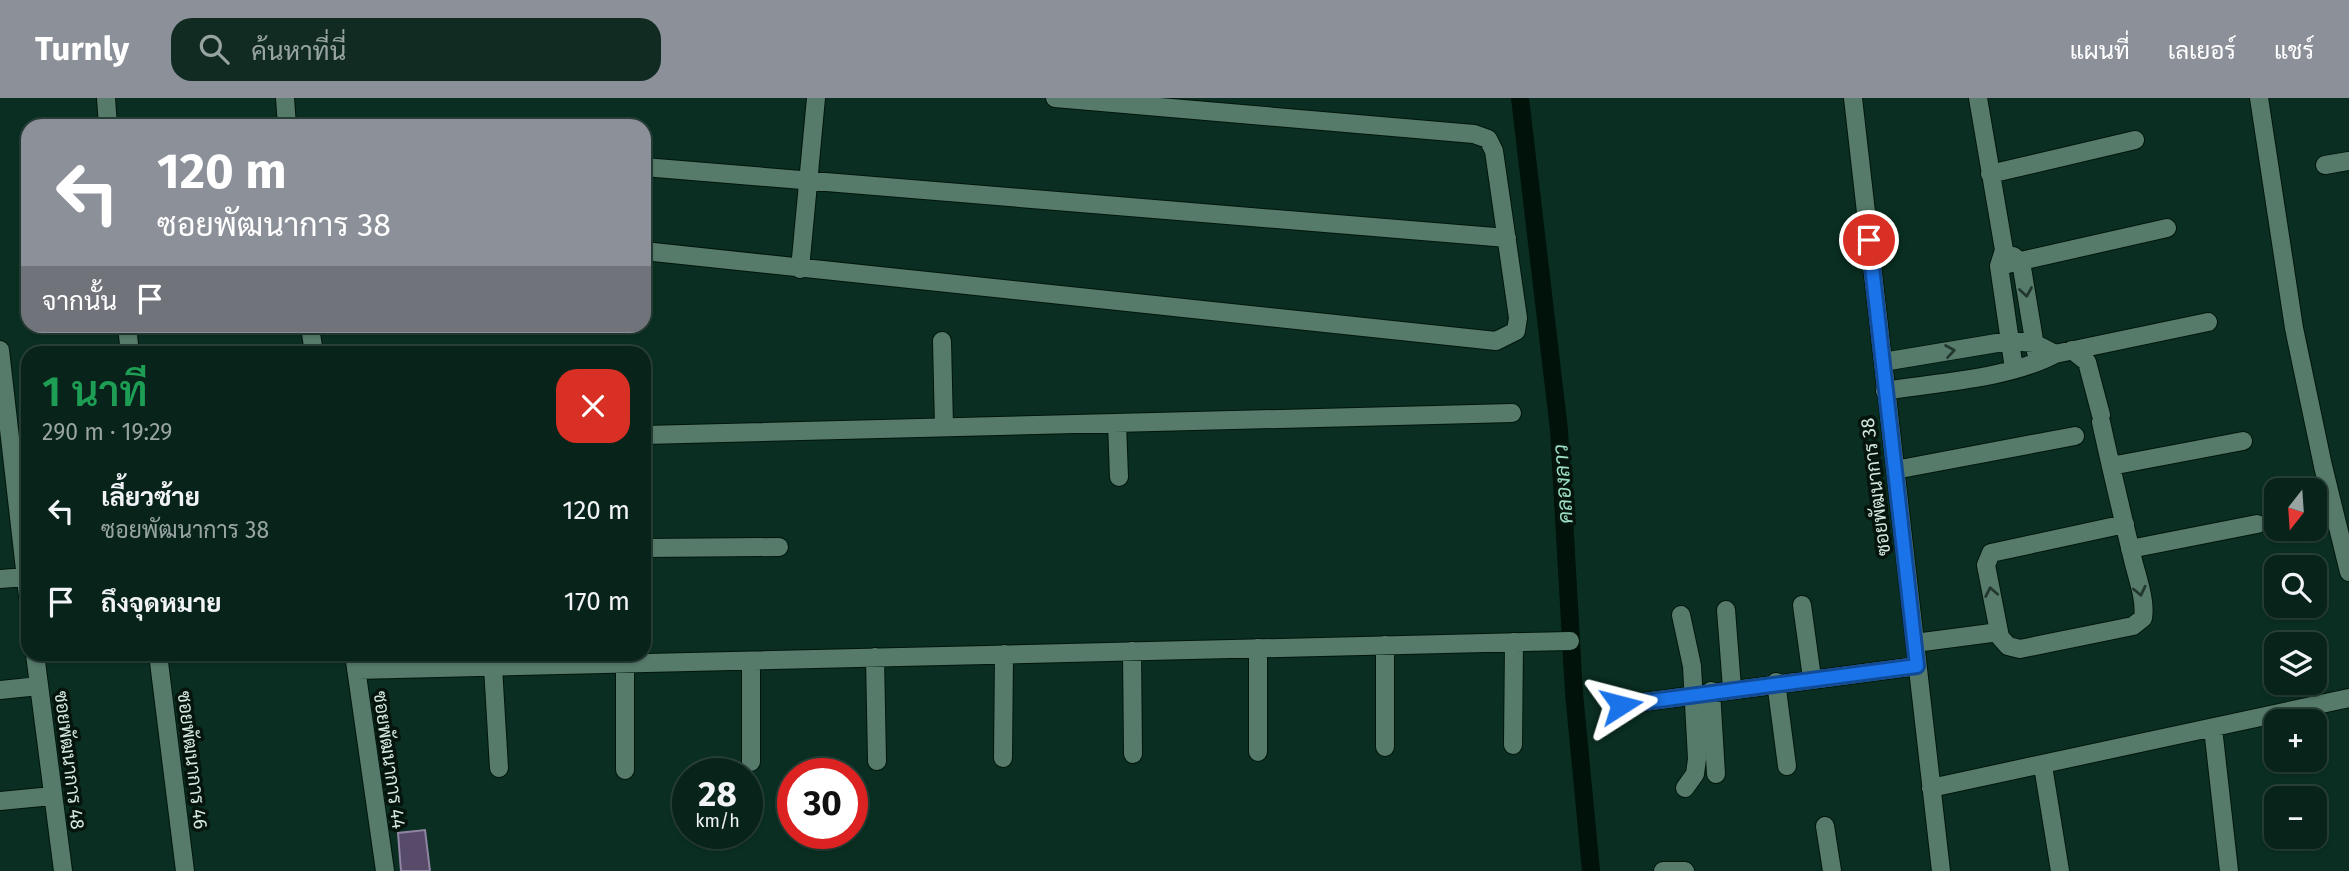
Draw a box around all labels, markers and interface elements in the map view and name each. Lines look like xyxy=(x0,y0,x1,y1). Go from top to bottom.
search box xyxy=(171,18,661,81)
text: Turnly xyxy=(35,29,129,69)
icon: search xyxy=(195,30,233,68)
text: ค้นหาที่นี่ xyxy=(251,36,346,67)
text: แผนที่ xyxy=(2070,37,2130,65)
text: เลเยอร์ xyxy=(2168,37,2236,65)
text: แชร์ xyxy=(2274,37,2314,65)
text: 120 m xyxy=(157,142,287,201)
icon: left xyxy=(42,147,133,238)
text: ซอยพัฒนาการ 38 xyxy=(157,206,391,244)
pin xyxy=(1839,210,1899,270)
icon: arrive xyxy=(1850,221,1888,259)
icon: arrive xyxy=(131,280,169,318)
text: จากนั้น xyxy=(42,286,117,317)
one-way arrow xyxy=(2018,286,2033,298)
one-way arrow xyxy=(1944,344,1956,359)
text: 1 นาที xyxy=(42,367,148,417)
button: close xyxy=(556,369,630,443)
street label: ซอยพัฒนาการ 38 xyxy=(1856,417,1895,557)
text: 290 m · 19:29 xyxy=(42,418,172,446)
water label: คลองลาว xyxy=(1547,443,1579,525)
north arrow xyxy=(2264,478,2328,541)
map controls xyxy=(2264,478,2327,849)
text: เลี้ยวซ้าย xyxy=(101,482,200,513)
icon: left xyxy=(42,492,80,530)
text: 120 m xyxy=(562,495,630,526)
text: ซอยพัฒนาการ 38 xyxy=(101,516,269,544)
button: search xyxy=(2264,555,2327,618)
icon: arrive xyxy=(42,583,80,621)
one-way arrow xyxy=(2132,585,2146,597)
text: 170 m xyxy=(564,586,630,617)
one-way arrow xyxy=(1984,586,1999,598)
text: ถึงจุดหมาย xyxy=(101,588,222,619)
button: layers xyxy=(2264,632,2327,695)
position arrow xyxy=(1584,668,1658,742)
street label: ซอยพัฒนาการ 48 xyxy=(50,689,89,831)
street label: ซอยพัฒนาการ 46 xyxy=(173,690,212,831)
street label: ซอยพัฒนาการ 44 xyxy=(368,690,411,831)
button: + xyxy=(2264,709,2327,772)
speed limit sign: 30 xyxy=(777,758,868,849)
text: 28 xyxy=(698,773,737,815)
button: − xyxy=(2264,786,2327,849)
text: km/h xyxy=(695,810,740,832)

